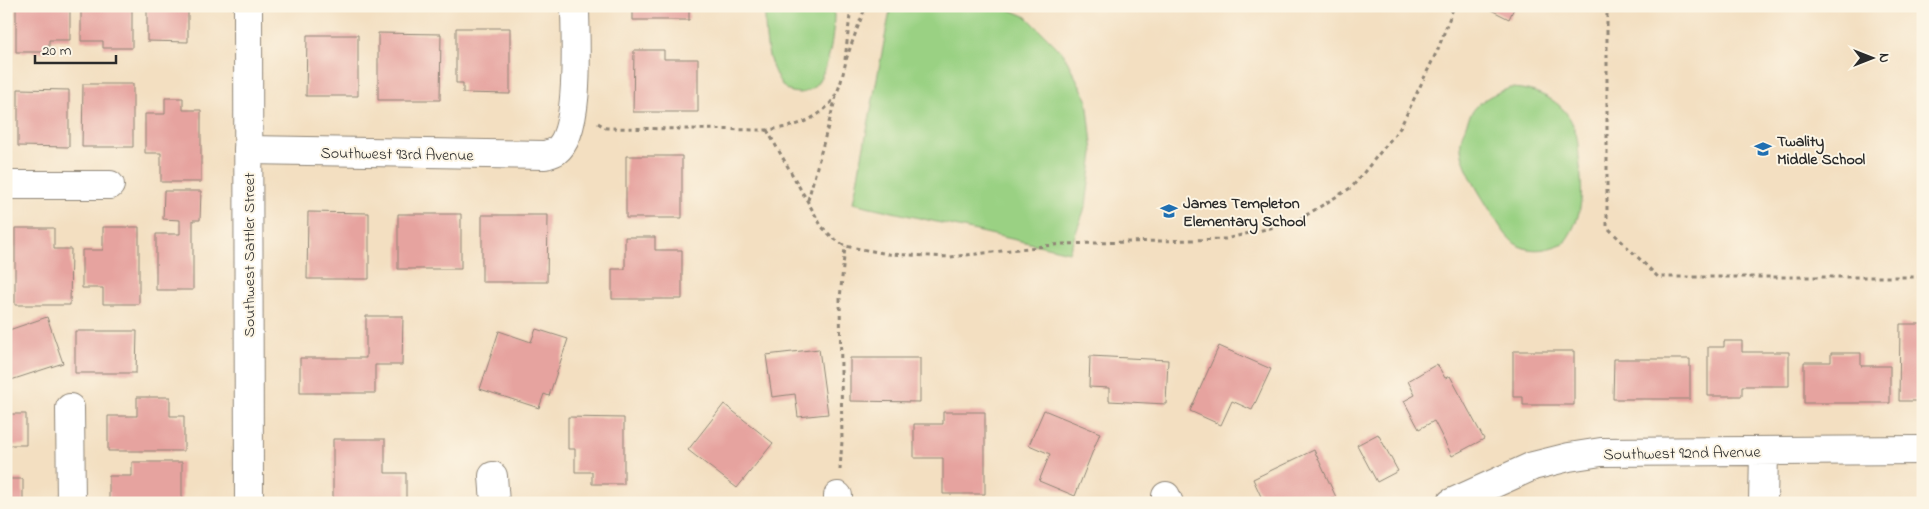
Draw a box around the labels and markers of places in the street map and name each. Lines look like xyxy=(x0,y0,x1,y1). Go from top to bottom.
place label: Twality Middle School xyxy=(1777,130,1866,172)
school or university icon: Twality Middle School xyxy=(1753,139,1773,159)
place label: James Templeton Elementary School xyxy=(1183,192,1306,235)
school or university icon: James Templeton Elementary School xyxy=(1159,201,1179,221)

